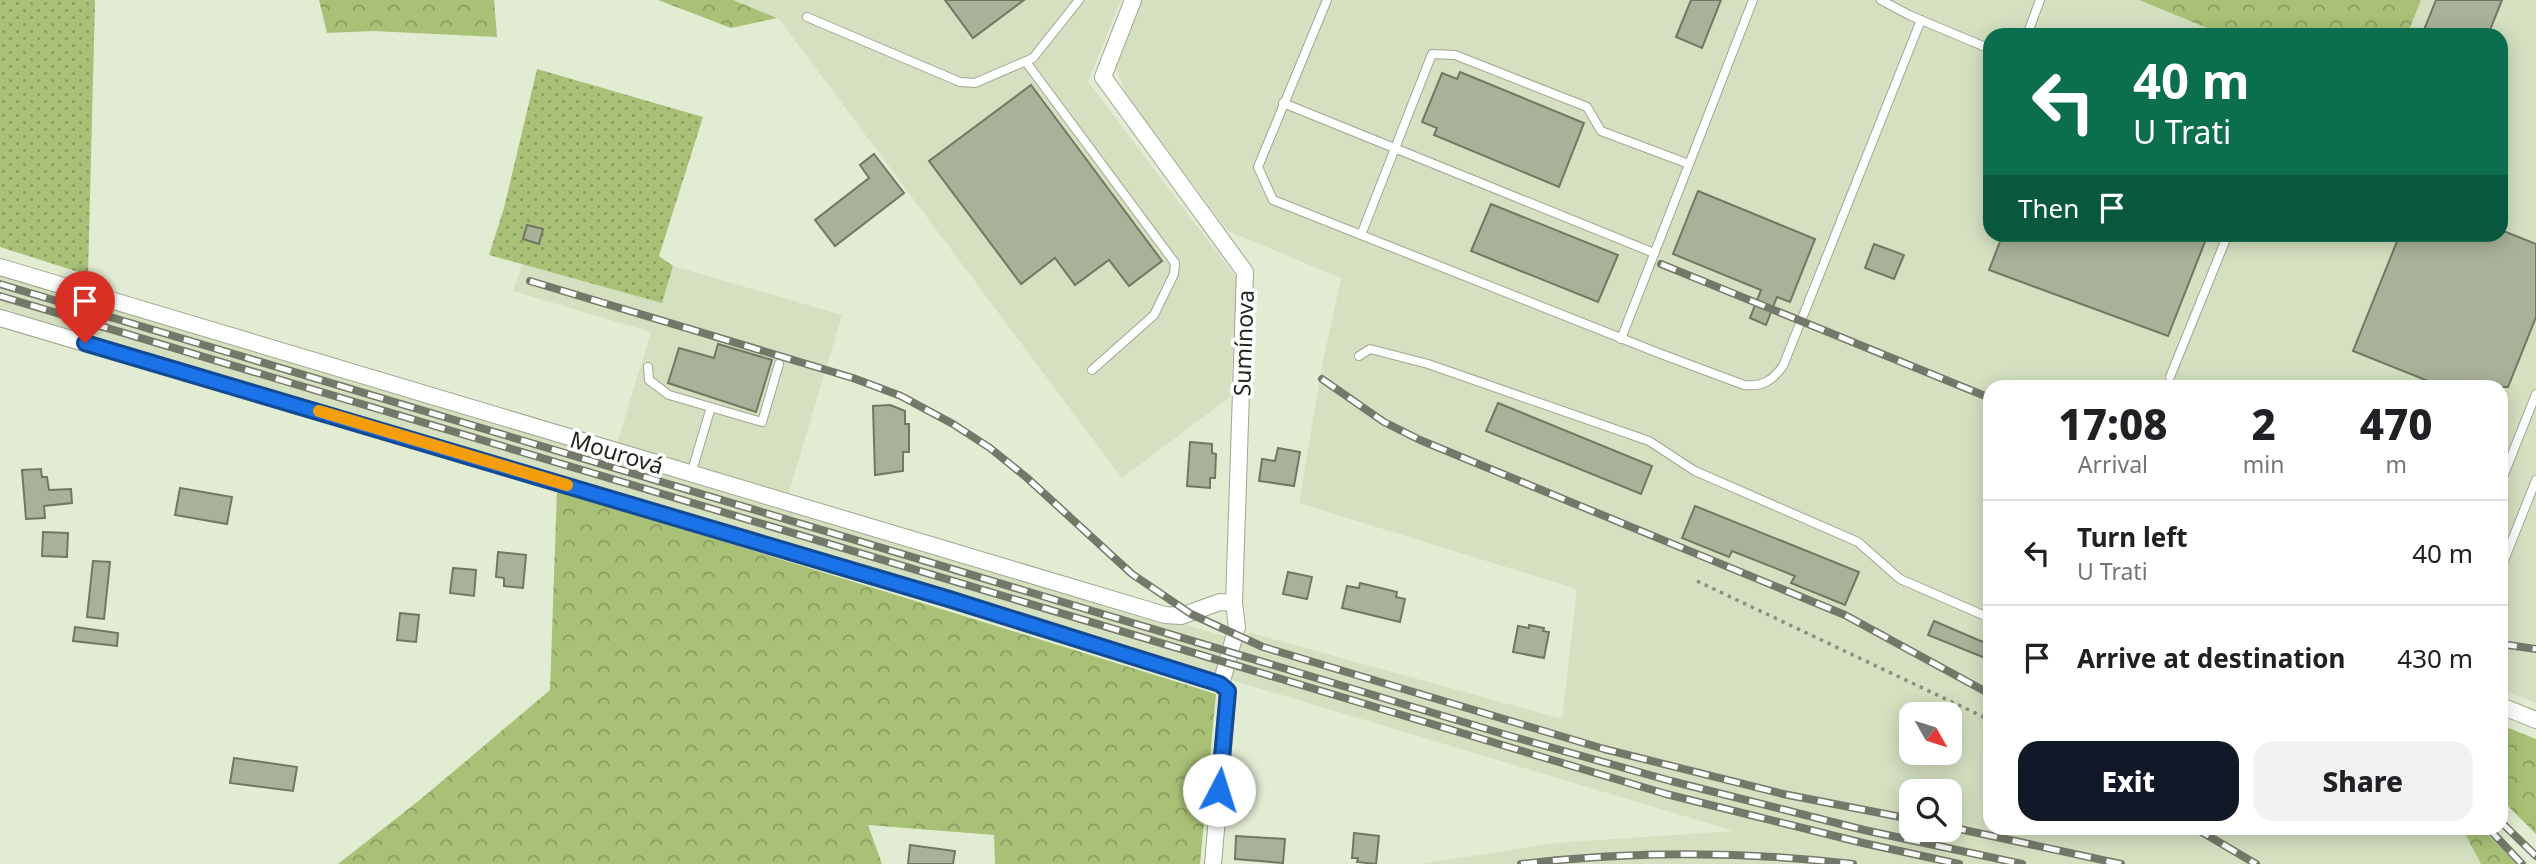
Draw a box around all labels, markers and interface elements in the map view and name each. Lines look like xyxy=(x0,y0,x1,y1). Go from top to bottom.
text: 40 m xyxy=(2133,47,2250,113)
icon: left xyxy=(2018,56,2109,147)
text: U Trati xyxy=(2133,110,2231,153)
icon: arrive xyxy=(2093,189,2131,227)
text: Then xyxy=(2018,190,2079,226)
pin xyxy=(55,271,115,343)
icon: arrive xyxy=(66,282,104,320)
street label: Sumínova xyxy=(1225,289,1261,397)
text: 17:08 xyxy=(2058,395,2167,452)
text: 2 xyxy=(2251,395,2276,452)
text: 470 xyxy=(2360,395,2433,452)
street label: Mourová xyxy=(566,423,668,481)
text: Arrival xyxy=(2078,448,2148,480)
text: min xyxy=(2243,448,2284,480)
text: m xyxy=(2385,448,2407,480)
text: Turn left xyxy=(2077,519,2188,555)
icon: left xyxy=(2018,534,2056,572)
text: 40 m xyxy=(2412,535,2473,571)
text: U Trati xyxy=(2077,555,2148,587)
icon: arrive xyxy=(2018,639,2056,677)
text: Arrive at destination xyxy=(2077,640,2346,676)
text: 430 m xyxy=(2397,640,2473,676)
north arrow xyxy=(1899,702,1962,765)
map controls xyxy=(1899,702,1962,842)
button: Exit xyxy=(2018,741,2239,821)
button: Share xyxy=(2253,741,2473,821)
position arrow xyxy=(1182,753,1256,827)
button: search xyxy=(1899,779,1962,842)

